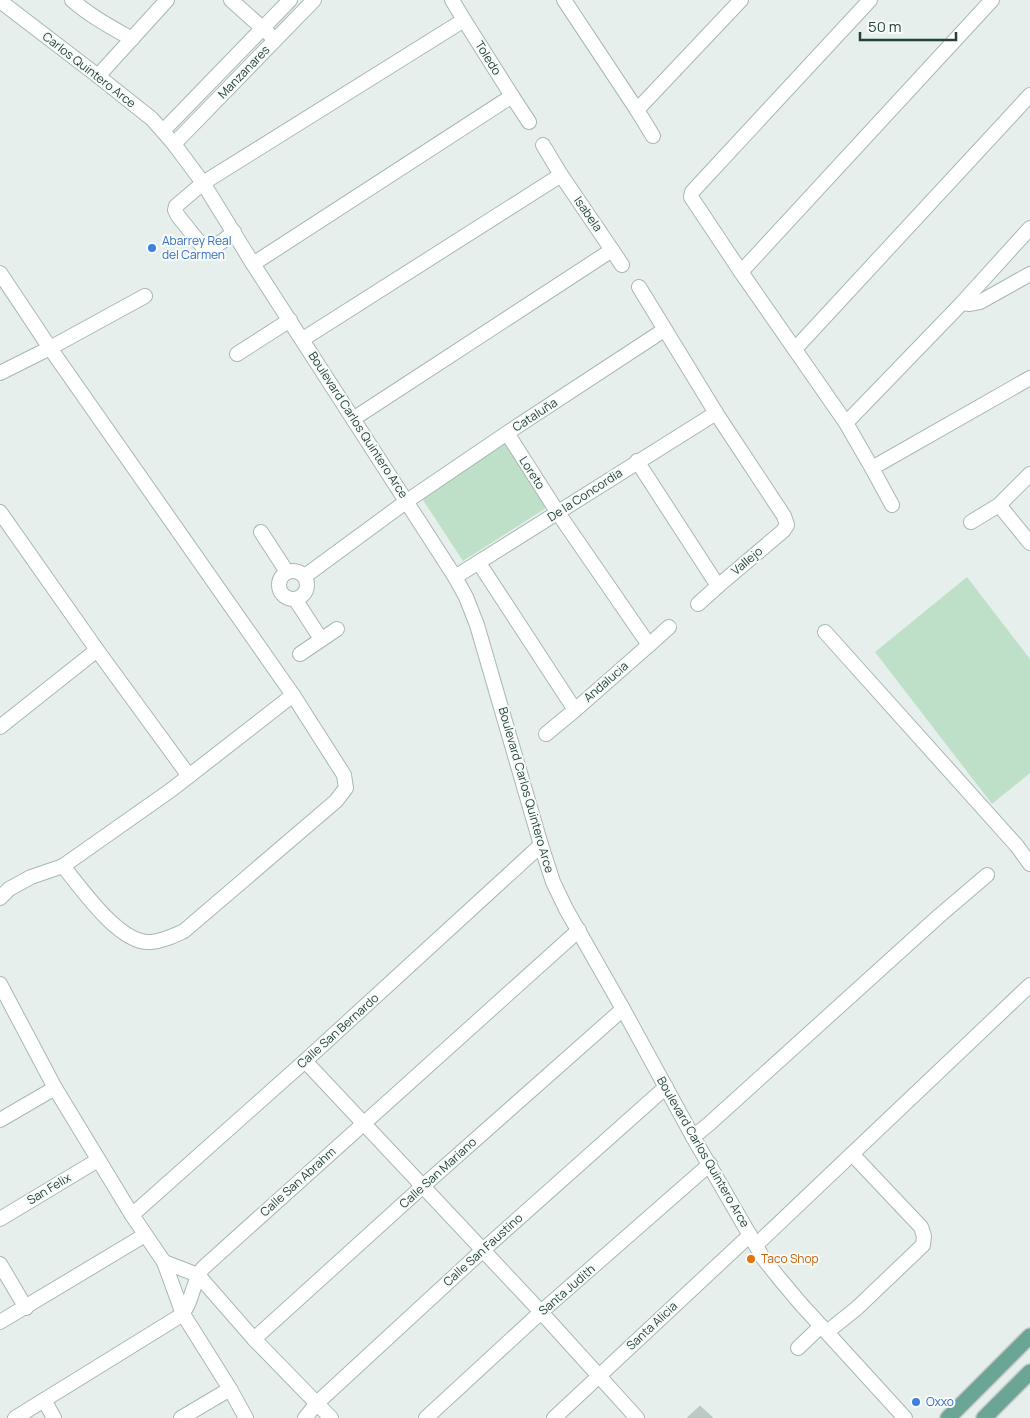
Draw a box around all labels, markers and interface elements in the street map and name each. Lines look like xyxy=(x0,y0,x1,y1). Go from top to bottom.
scale bar xyxy=(860,10,956,42)
text: 50 m xyxy=(868,16,902,37)
street label: Carlos Quintero Arce xyxy=(39,28,140,112)
street label: Toledo xyxy=(471,37,506,78)
street label: Manzanares xyxy=(214,41,273,102)
street label: Isabela xyxy=(570,193,607,235)
place label: Abarrey Real del Carmen xyxy=(162,232,231,263)
marker: Abarrey Real del Carmen xyxy=(146,242,158,254)
street label: Boulevard Carlos Quintero Arce xyxy=(305,348,412,501)
street label: Cataluña xyxy=(509,394,561,435)
street label: Loreto xyxy=(515,453,549,492)
street label: De la Concordia xyxy=(544,464,626,525)
street label: Vallejo xyxy=(727,543,766,579)
street label: Andalucia xyxy=(580,657,632,706)
street label: Boulevard Carlos Quintero Arce xyxy=(495,705,558,875)
street label: Calle San Bernardo xyxy=(293,989,382,1072)
street label: Boulevard Carlos Quintero Arce xyxy=(653,1073,754,1230)
street label: Calle San Mariano xyxy=(395,1133,480,1212)
street label: Calle San Abrahm xyxy=(256,1143,339,1220)
street label: San Felix xyxy=(24,1168,74,1208)
street label: Calle San Faustino xyxy=(439,1209,526,1290)
place label: Taco Shop xyxy=(761,1250,819,1267)
marker: Taco Shop xyxy=(745,1253,757,1265)
street label: Santa Judith xyxy=(535,1260,599,1319)
street label: Santa Alicia xyxy=(622,1298,681,1354)
place label: Oxxo xyxy=(926,1393,954,1410)
marker: Oxxo xyxy=(910,1396,922,1408)

